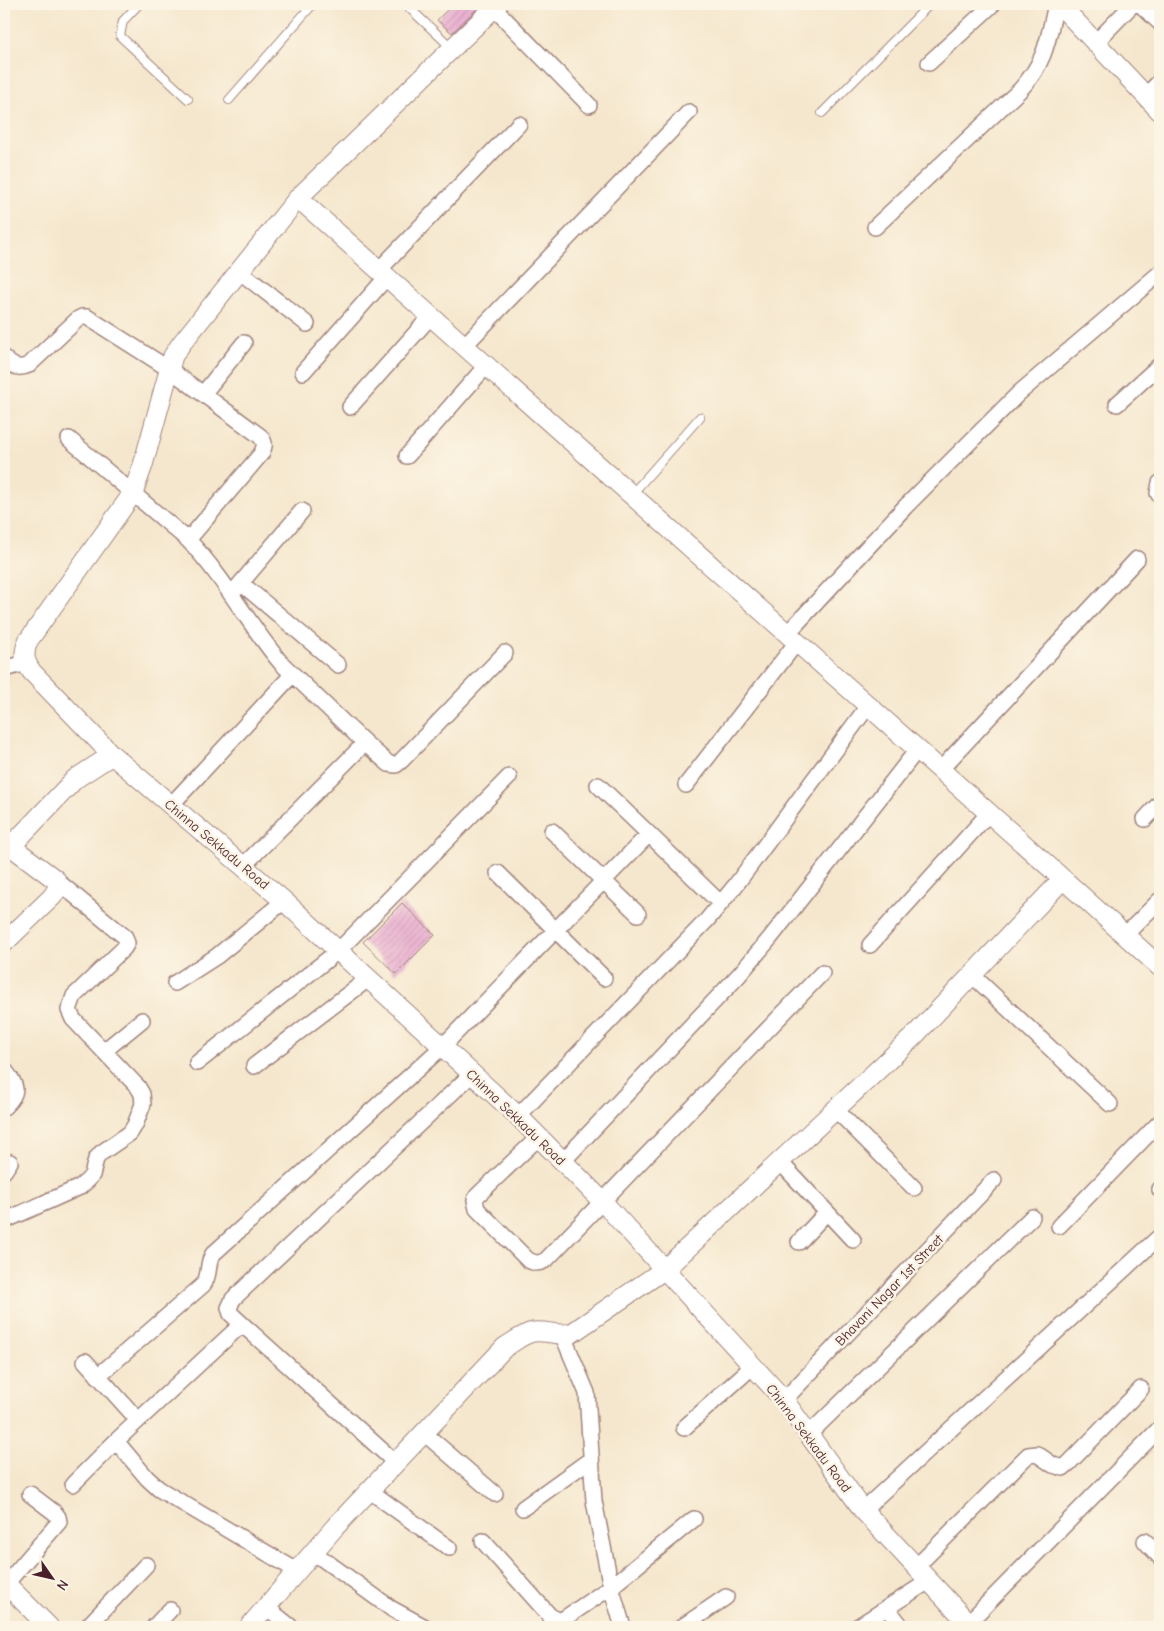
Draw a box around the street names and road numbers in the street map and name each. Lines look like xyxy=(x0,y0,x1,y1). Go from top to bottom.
street label: Chinna Sekkadu Road xyxy=(161,796,272,893)
street label: Chinna Sekkadu Road xyxy=(462,1066,569,1169)
street label: Bhavani Nagar 1st Street xyxy=(832,1230,948,1350)
street label: Chinna Sekkadu Road xyxy=(762,1381,855,1496)

